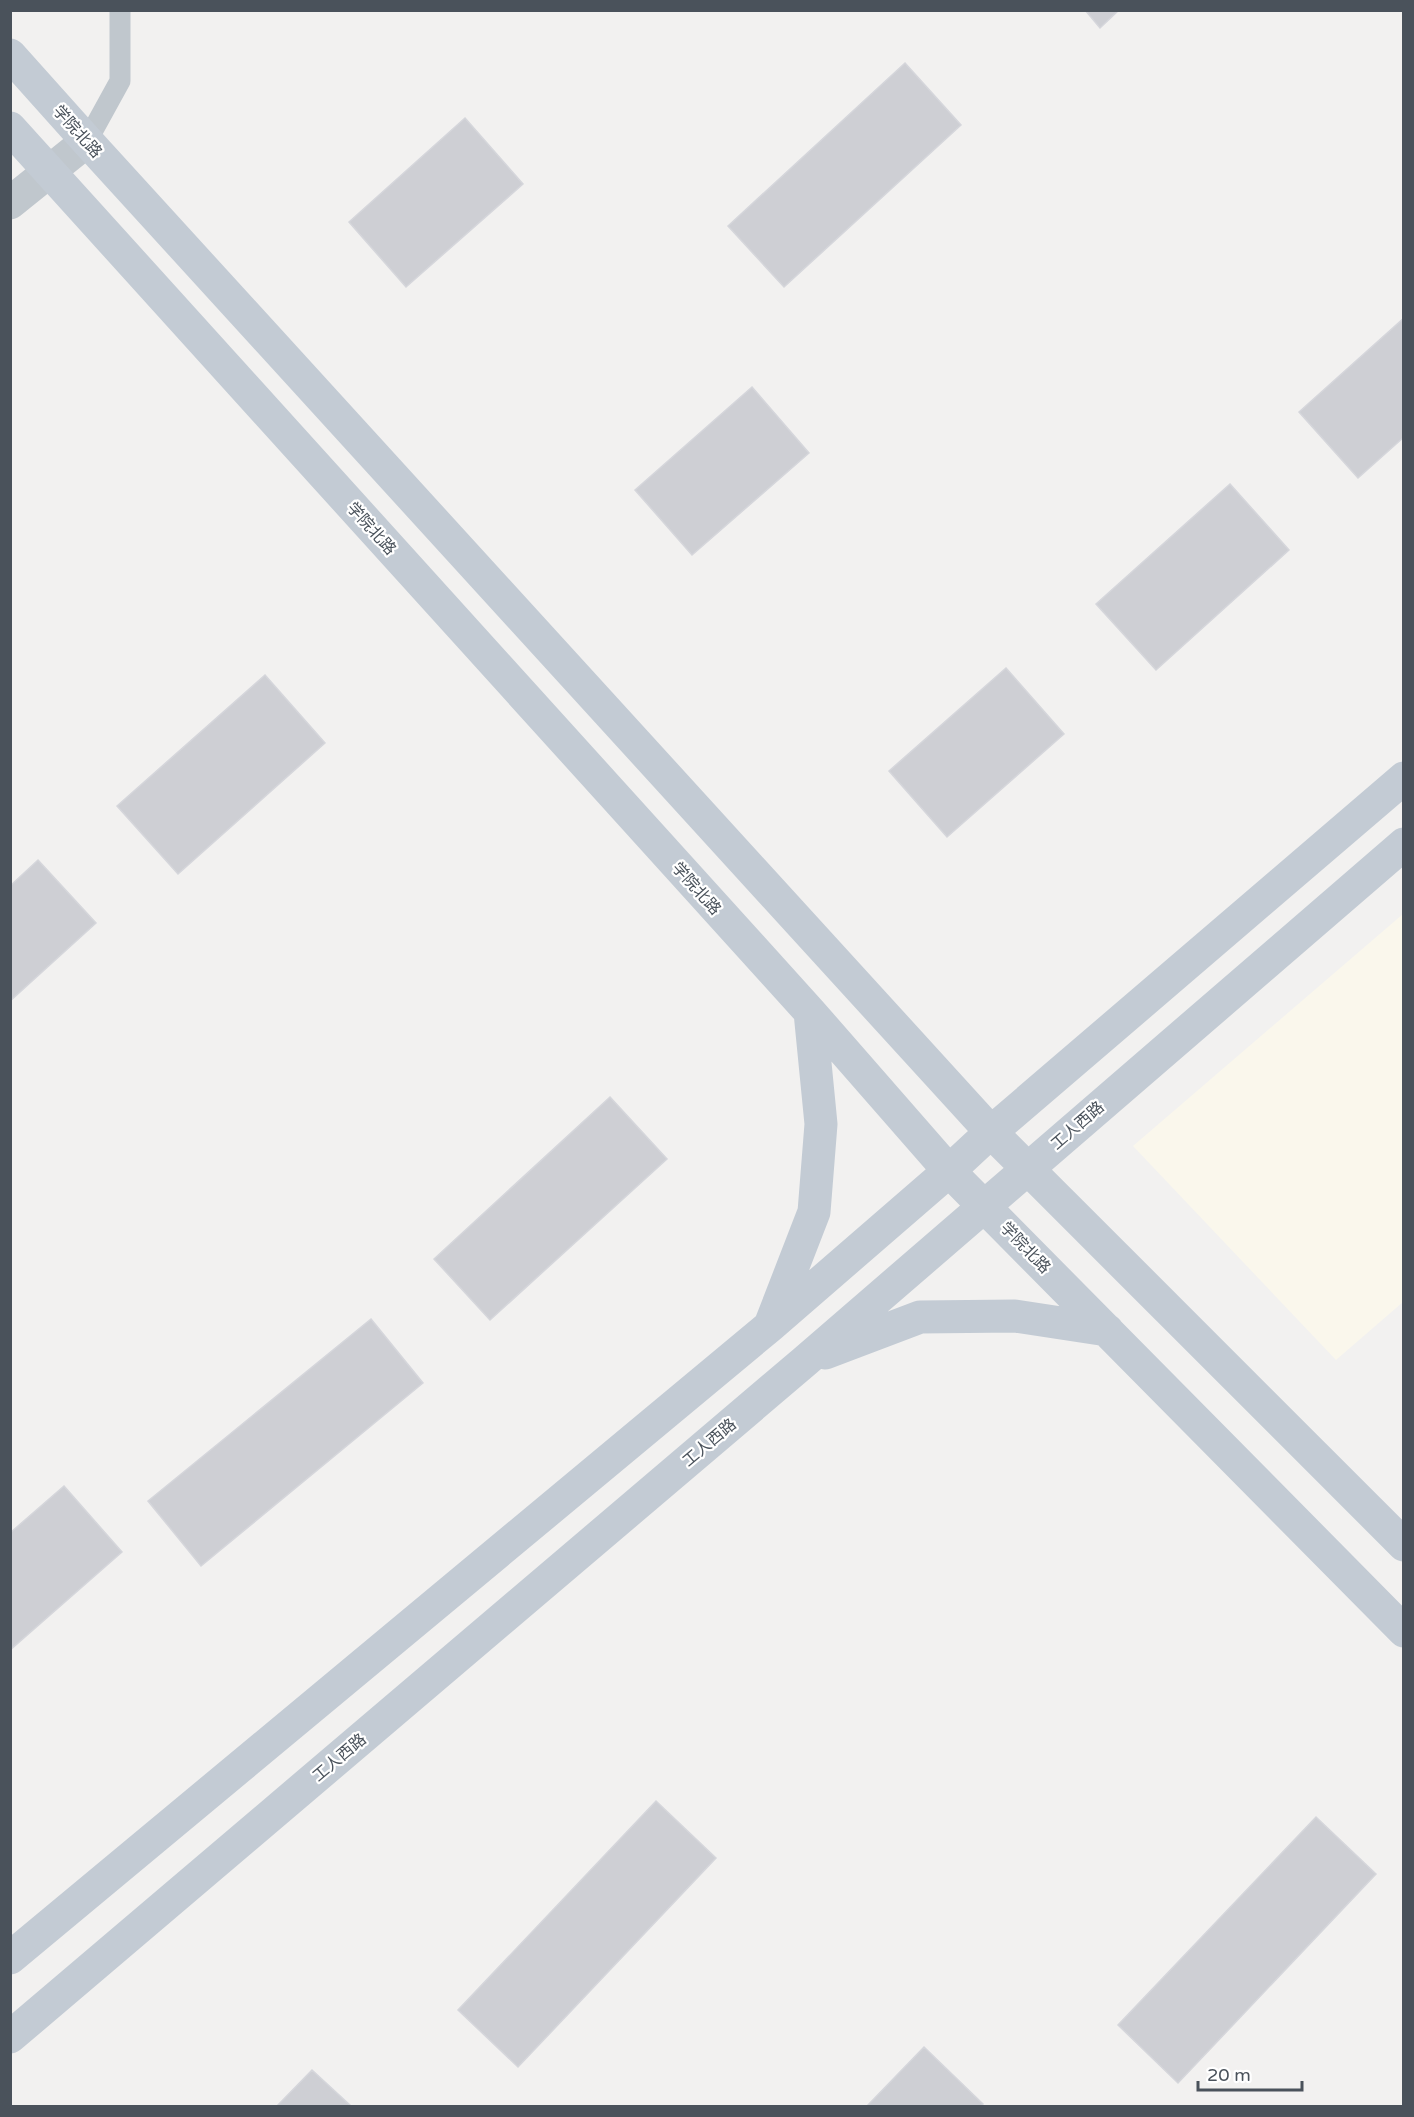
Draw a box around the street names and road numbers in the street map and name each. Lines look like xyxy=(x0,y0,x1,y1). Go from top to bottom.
street label: 学院北路 xyxy=(48,101,106,162)
street label: 学院北路 xyxy=(342,498,400,559)
street label: 学院北路 xyxy=(667,858,725,919)
street label: 工人西路 xyxy=(1047,1097,1108,1154)
street label: 学院北路 xyxy=(996,1218,1055,1278)
street label: 工人西路 xyxy=(679,1415,741,1471)
street label: 工人西路 xyxy=(309,1730,371,1786)

